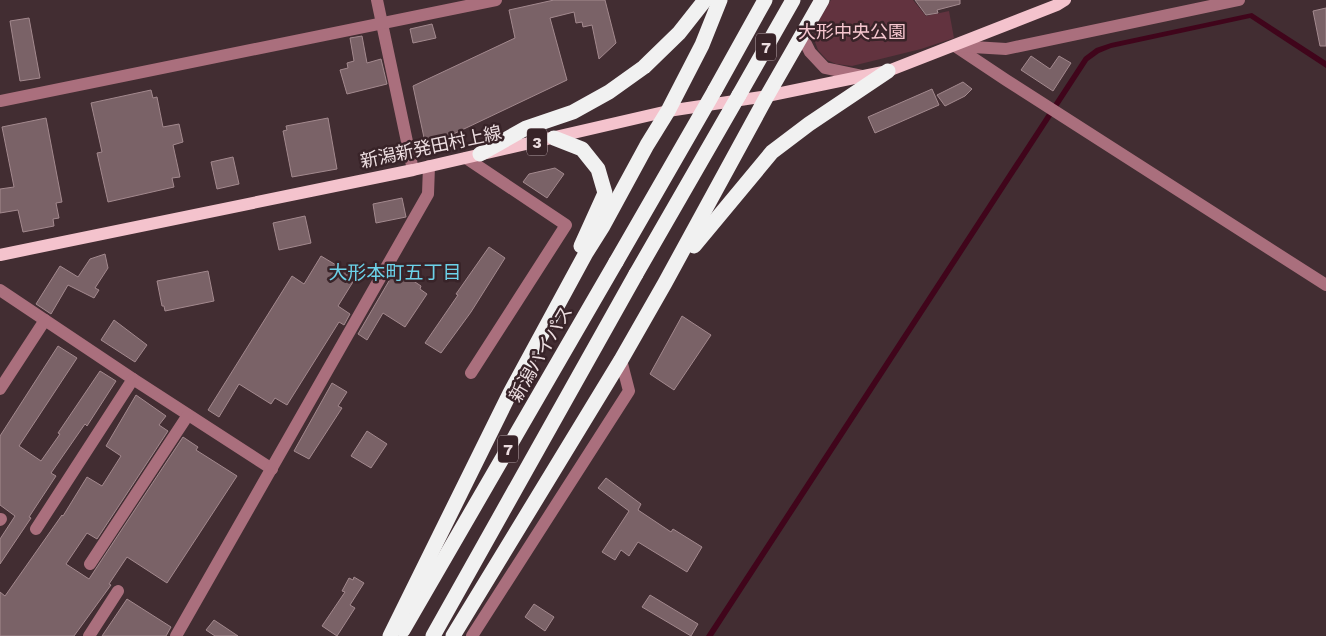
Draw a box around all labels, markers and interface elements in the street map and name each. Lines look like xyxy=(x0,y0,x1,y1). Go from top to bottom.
park label: 大形中央公園 xyxy=(798,21,906,42)
road number: 7 xyxy=(756,34,776,61)
street label: 新潟新発田村上線 xyxy=(358,121,504,172)
road number: 3 xyxy=(527,128,547,156)
district label: 大形本町五丁目 xyxy=(328,261,462,284)
street label: 新潟バイパス xyxy=(505,302,577,406)
road number: 7 xyxy=(498,436,518,462)

